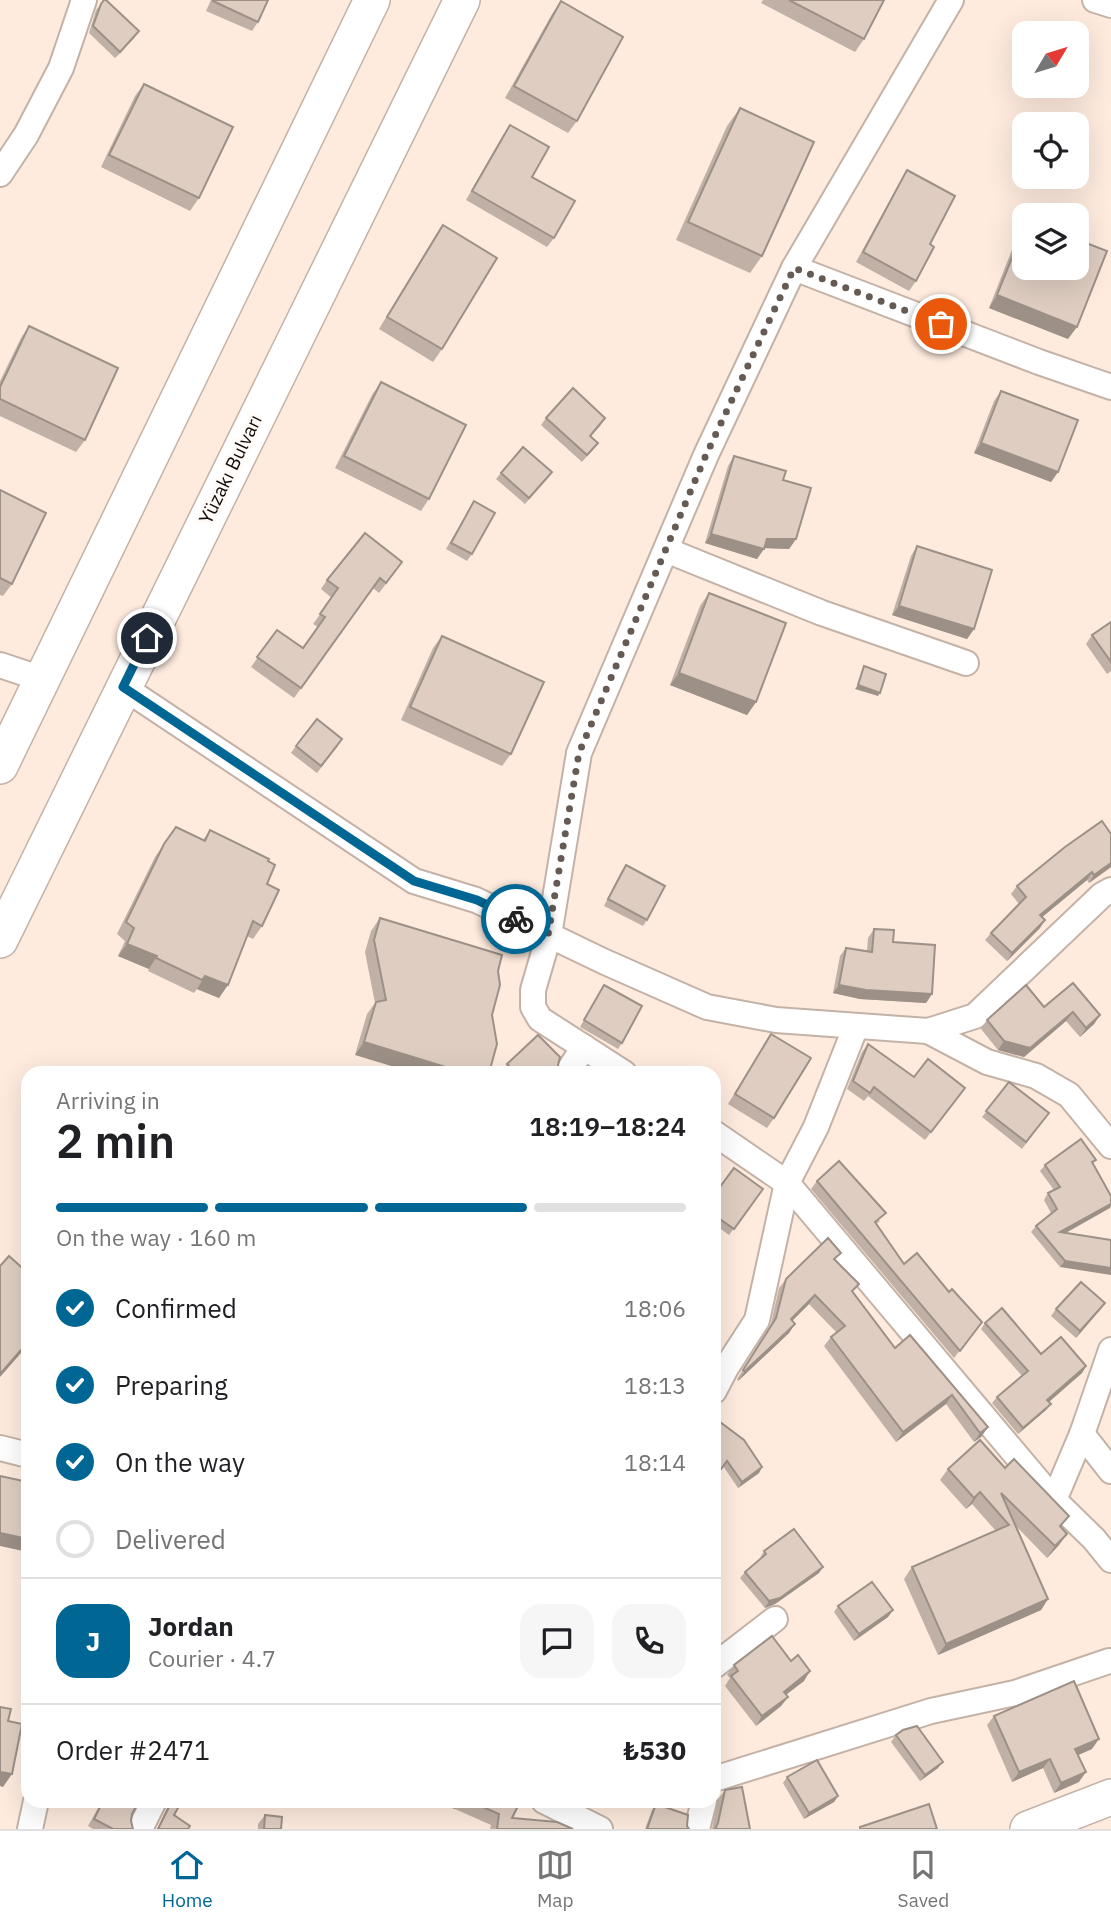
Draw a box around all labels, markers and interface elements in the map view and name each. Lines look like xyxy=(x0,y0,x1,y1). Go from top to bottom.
north arrow xyxy=(1012,21,1088,98)
map controls xyxy=(1012,21,1089,280)
button: locate xyxy=(1012,112,1089,189)
button: layers xyxy=(1012,203,1089,280)
pin xyxy=(911,294,971,354)
icon: bag xyxy=(922,305,960,343)
street label: Yüzakı Bulvarı xyxy=(193,410,267,528)
pin xyxy=(117,608,177,668)
icon: home xyxy=(128,619,166,657)
courier xyxy=(481,884,551,954)
icon: bike xyxy=(497,900,535,938)
text: Arriving in xyxy=(56,1085,160,1115)
text: 18:19–18:24 xyxy=(529,1109,686,1143)
text: 2 min xyxy=(56,1111,175,1171)
text: On the way · 160 m xyxy=(56,1222,256,1252)
icon: check xyxy=(56,1289,94,1327)
text: Confirmed xyxy=(115,1291,237,1325)
text: 18:06 xyxy=(624,1293,686,1323)
icon: check xyxy=(56,1366,94,1404)
text: Preparing xyxy=(115,1368,228,1402)
text: 18:13 xyxy=(624,1370,686,1400)
icon: check xyxy=(56,1443,94,1481)
text: On the way xyxy=(115,1445,245,1479)
text: 18:14 xyxy=(624,1447,686,1477)
text: Delivered xyxy=(115,1522,226,1556)
button: chat xyxy=(520,1604,594,1678)
button: phone xyxy=(612,1604,686,1678)
text: Jordan xyxy=(148,1609,234,1643)
text: J xyxy=(86,1624,100,1658)
text: Courier · 4.7 xyxy=(148,1643,276,1673)
text: Order #2471 xyxy=(56,1733,210,1767)
text: ₺530 xyxy=(623,1733,686,1767)
tab: Home xyxy=(162,1846,213,1912)
tab: Map xyxy=(536,1846,574,1912)
tab: Saved xyxy=(898,1846,949,1912)

